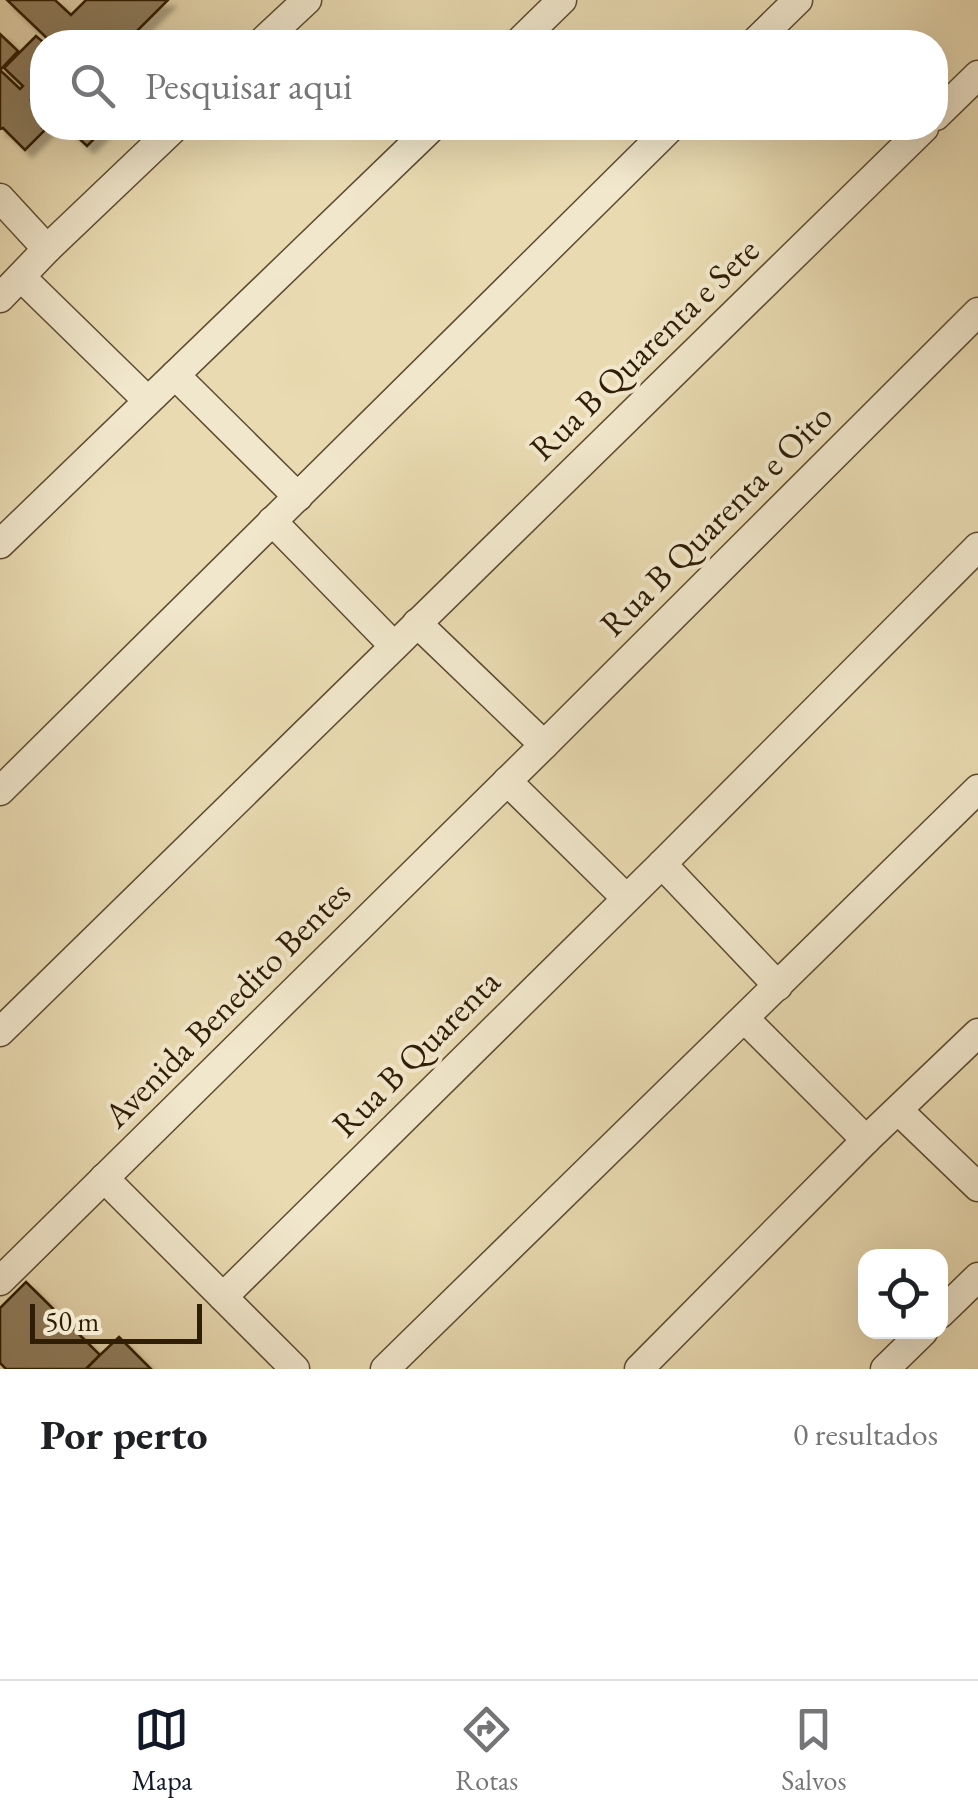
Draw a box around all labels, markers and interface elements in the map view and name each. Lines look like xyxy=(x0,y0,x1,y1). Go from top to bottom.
search box xyxy=(30,30,948,140)
icon: search xyxy=(65,58,120,113)
text: Pesquisar aqui xyxy=(145,61,352,110)
street label: Rua B Quarenta e Sete xyxy=(519,228,768,470)
street label: Rua B Quarenta e Oito xyxy=(590,394,842,646)
street label: Avenida Benedito Bentes xyxy=(93,870,360,1138)
street label: Rua B Quarenta xyxy=(322,959,509,1146)
map controls xyxy=(858,1249,948,1339)
button: locate xyxy=(858,1249,948,1339)
scale bar xyxy=(30,1299,202,1344)
text: 50 m xyxy=(45,1303,99,1339)
text: Por perto xyxy=(40,1407,208,1462)
text: 0 resultados xyxy=(793,1413,938,1455)
tab: Mapa xyxy=(131,1702,192,1798)
tab: Rotas xyxy=(455,1702,518,1798)
tab: Salvos xyxy=(781,1702,847,1798)

